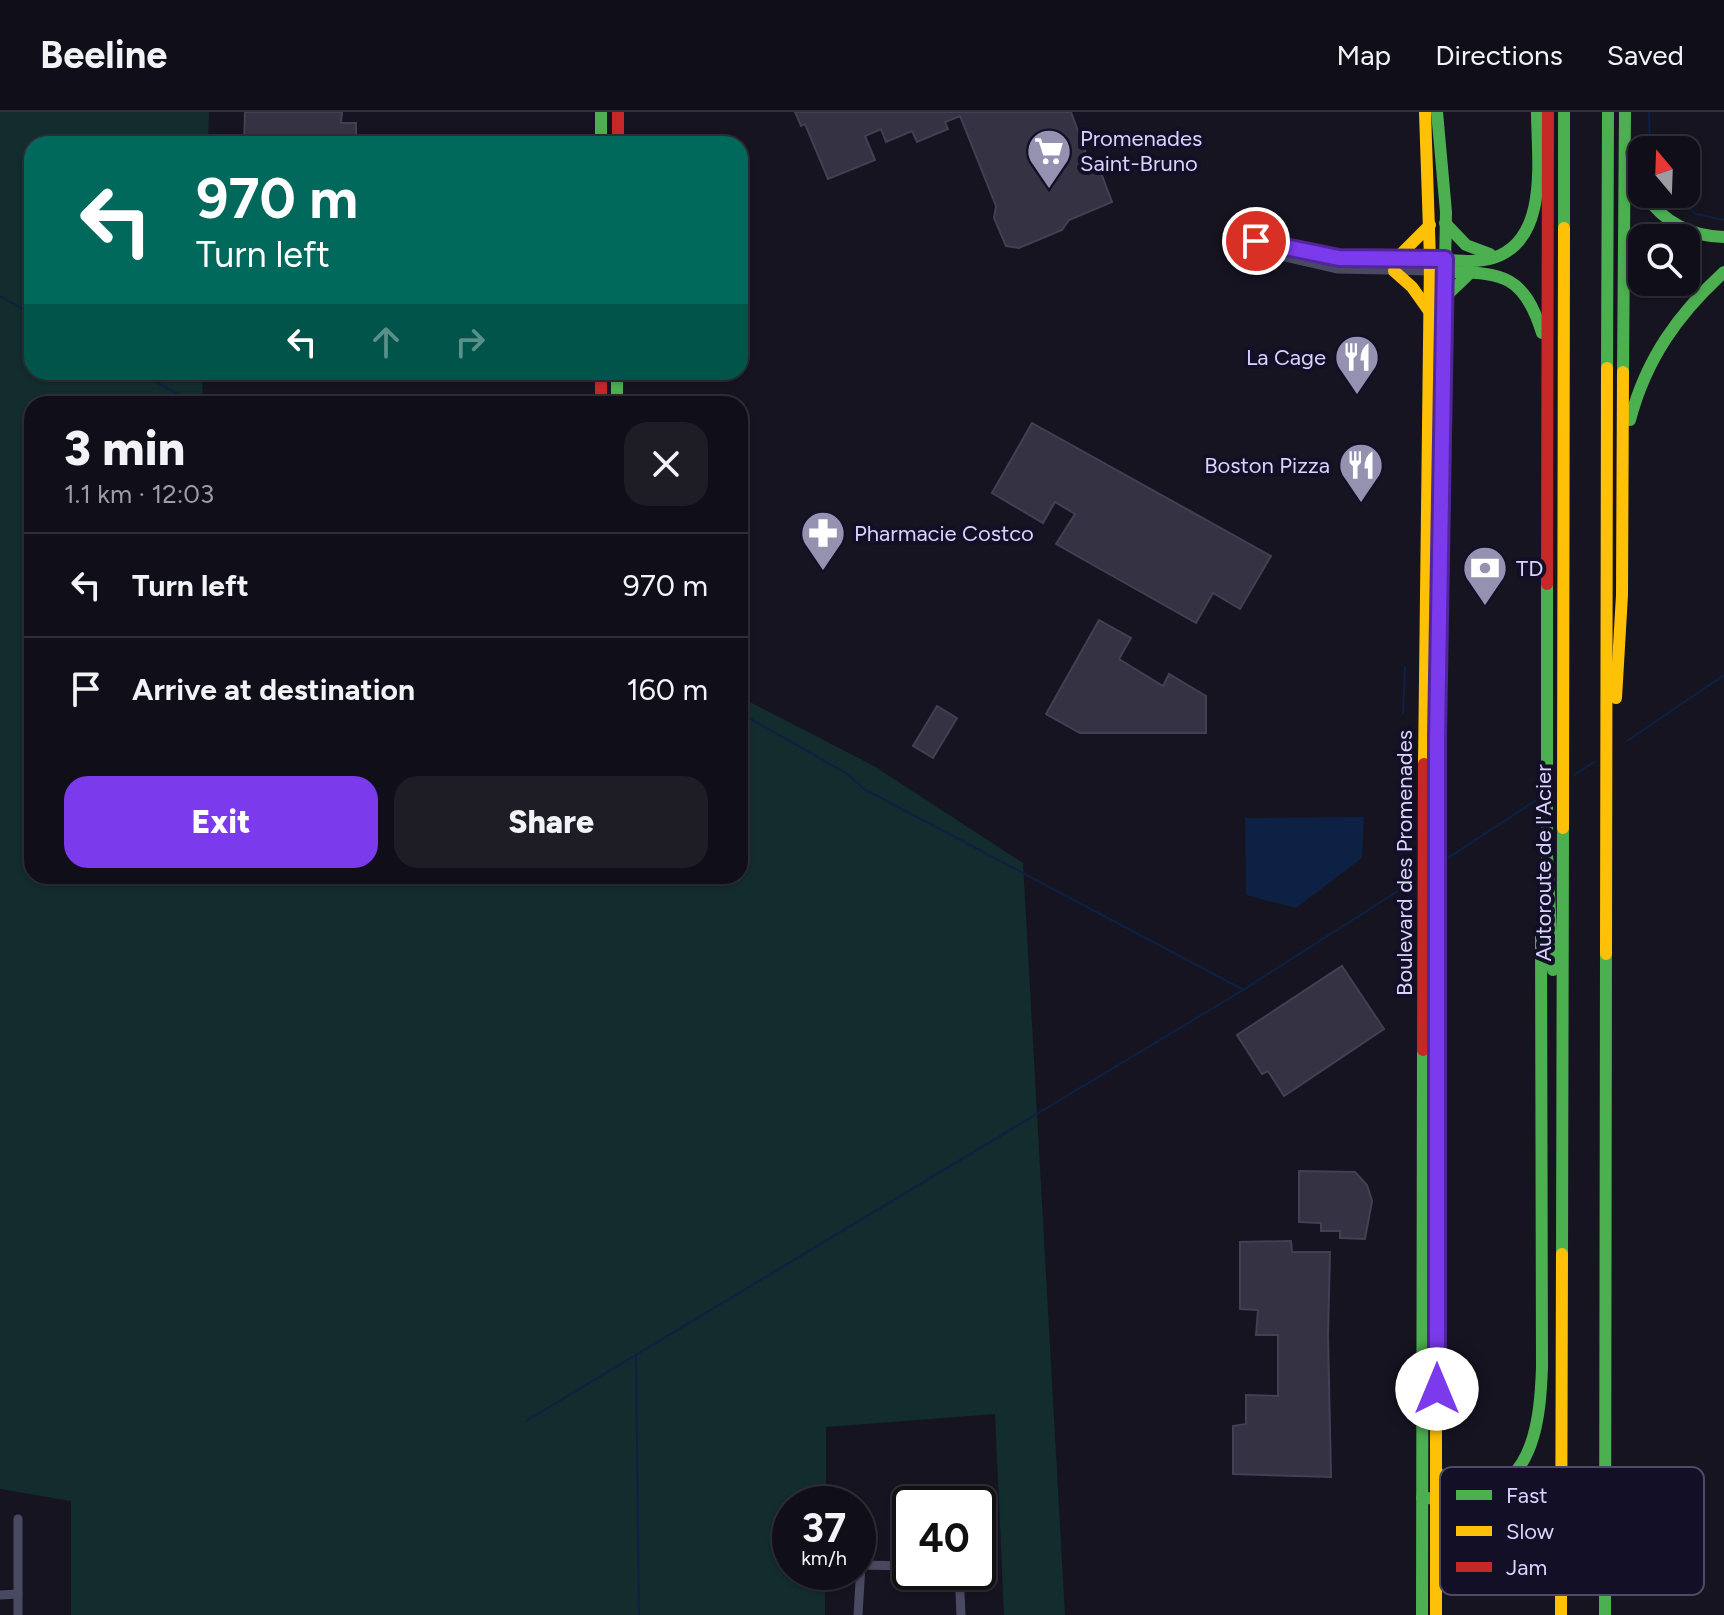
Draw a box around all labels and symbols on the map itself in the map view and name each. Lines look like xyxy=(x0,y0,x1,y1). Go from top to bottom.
place label: Promenades Saint-Bruno xyxy=(1080,125,1202,177)
supermarket icon: Promenades Saint-Bruno xyxy=(1025,127,1073,190)
north arrow xyxy=(1628,136,1700,208)
pin xyxy=(1222,207,1290,275)
restaurant icon: La Cage xyxy=(1333,333,1381,396)
place label: La Cage xyxy=(1246,344,1326,371)
restaurant icon: Boston Pizza xyxy=(1337,441,1385,504)
place label: Boston Pizza xyxy=(1204,452,1330,479)
pharmacy icon: Pharmacie Costco xyxy=(799,509,847,572)
place label: Pharmacie Costco xyxy=(854,520,1034,547)
bank icon: TD xyxy=(1461,544,1509,607)
place label: TD xyxy=(1516,555,1543,582)
street label: Boulevard des Promenades xyxy=(1391,730,1418,996)
street label: Autoroute de l'Acier xyxy=(1530,764,1557,962)
position arrow xyxy=(1395,1347,1479,1431)
legend xyxy=(1440,1467,1704,1595)
text: Fast xyxy=(1506,1482,1548,1509)
speed limit sign: 40 xyxy=(892,1486,996,1590)
text: Slow xyxy=(1506,1518,1555,1545)
text: Jam xyxy=(1506,1554,1547,1581)

